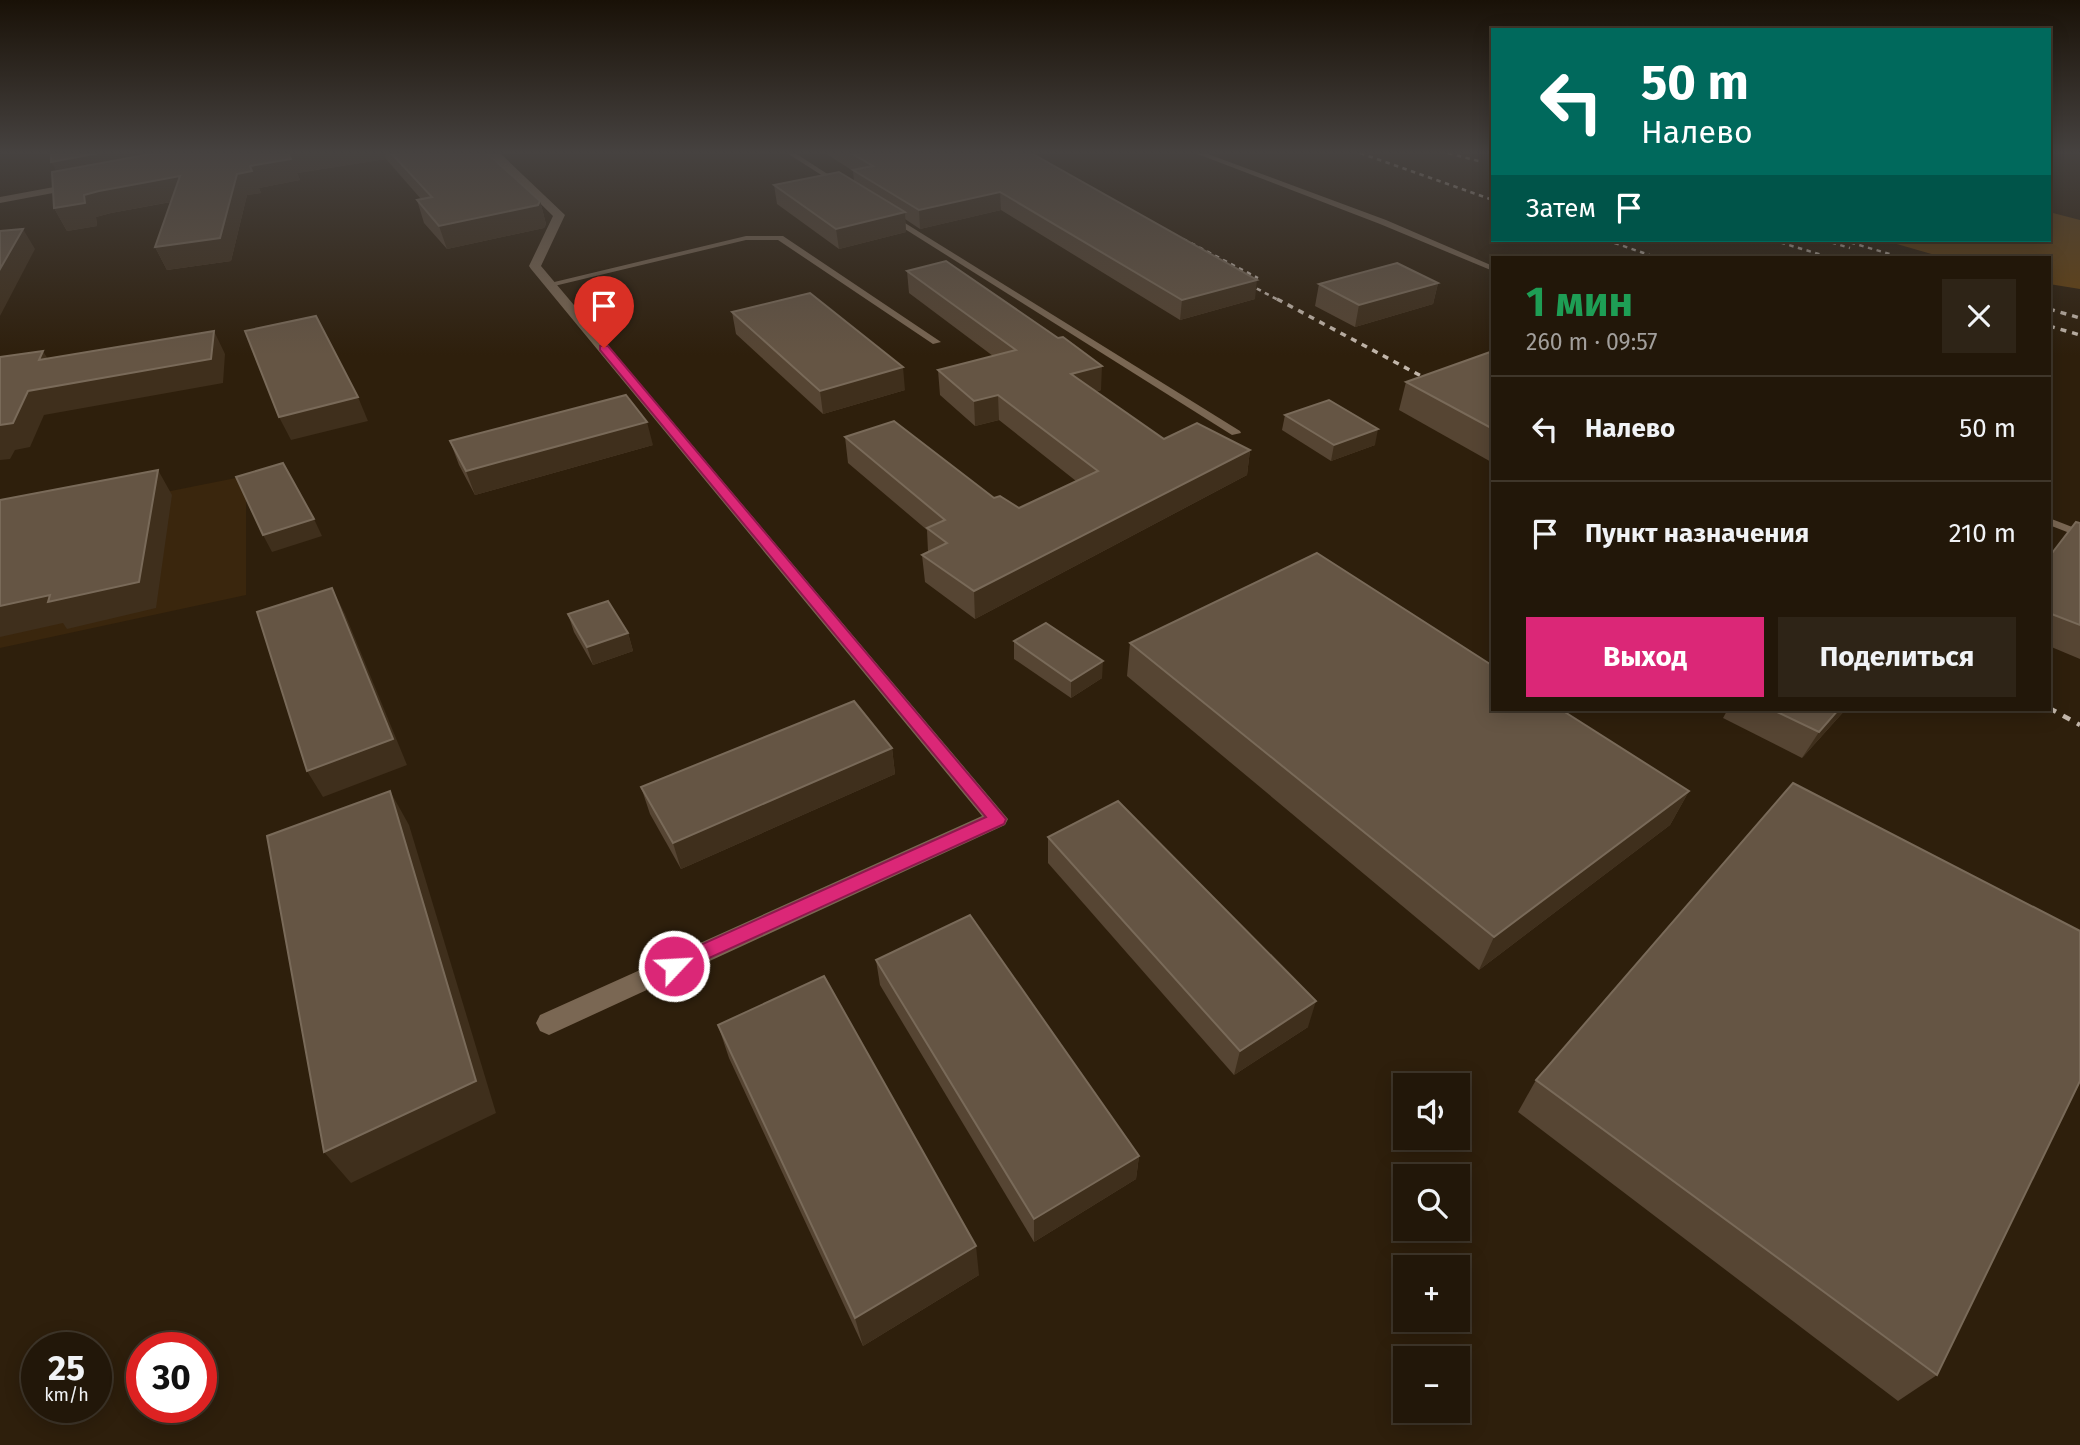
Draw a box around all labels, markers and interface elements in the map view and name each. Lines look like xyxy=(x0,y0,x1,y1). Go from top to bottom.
text: 50 m xyxy=(1641,53,1749,112)
icon: left xyxy=(1526,56,1617,147)
text: Налево xyxy=(1641,113,1753,151)
icon: arrive xyxy=(1610,189,1648,227)
text: Затем xyxy=(1526,193,1596,224)
pin xyxy=(574,276,634,348)
text: 1 мин xyxy=(1526,277,1633,327)
button: close xyxy=(1942,279,2016,353)
icon: arrive xyxy=(585,287,623,325)
text: 260 m · 09:57 xyxy=(1526,328,1657,356)
icon: left xyxy=(1526,410,1564,448)
text: Налево xyxy=(1585,413,1675,444)
text: 50 m xyxy=(1959,413,2016,444)
icon: arrive xyxy=(1526,515,1564,553)
text: Пункт назначения xyxy=(1585,518,1809,549)
text: 210 m xyxy=(1949,518,2016,549)
button: Выход xyxy=(1526,617,1764,697)
button: Поделиться xyxy=(1778,617,2016,697)
position arrow xyxy=(637,929,711,1003)
map controls xyxy=(1393,1073,1470,1423)
button: sound xyxy=(1393,1073,1470,1150)
button: search xyxy=(1393,1164,1470,1241)
button: + xyxy=(1393,1255,1470,1332)
speed limit sign: 30 xyxy=(126,1332,217,1423)
button: − xyxy=(1393,1346,1470,1423)
text: 25 xyxy=(48,1347,85,1389)
text: km/h xyxy=(44,1384,89,1406)

